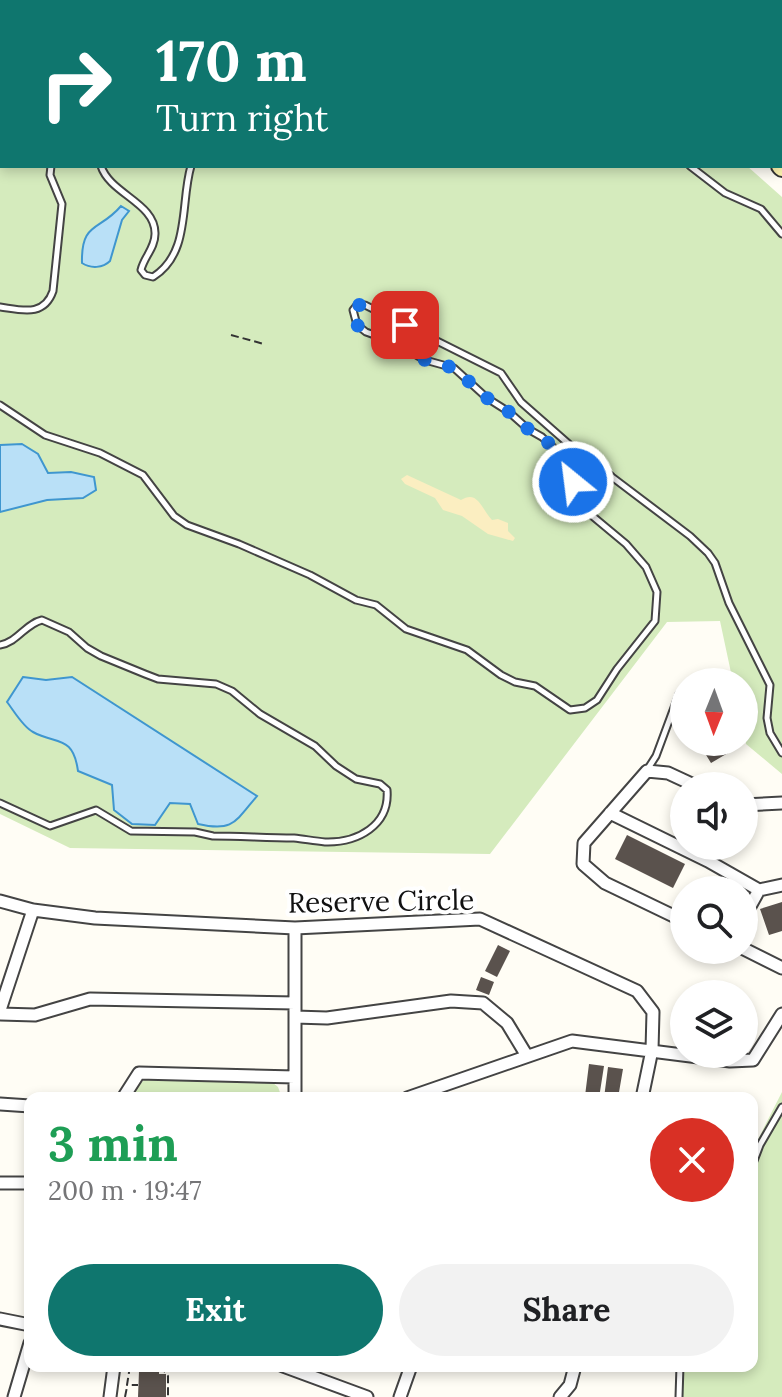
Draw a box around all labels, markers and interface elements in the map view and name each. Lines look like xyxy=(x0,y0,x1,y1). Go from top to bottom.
text: 170 m xyxy=(156,25,307,96)
icon: right xyxy=(24,32,128,136)
text: Turn right xyxy=(156,95,329,141)
pin xyxy=(371,291,439,359)
icon: arrive xyxy=(383,303,427,347)
position arrow xyxy=(531,440,615,524)
north arrow xyxy=(670,668,758,756)
map controls xyxy=(670,668,758,1068)
button: sound xyxy=(670,772,758,860)
button: search xyxy=(670,876,758,964)
street label: Reserve Circle xyxy=(287,881,475,921)
button: layers xyxy=(670,980,758,1068)
text: 3 min xyxy=(48,1113,178,1174)
button: close xyxy=(650,1118,734,1202)
text: 200 m · 19:47 xyxy=(48,1174,202,1207)
button: Exit xyxy=(48,1264,383,1356)
button: Share xyxy=(399,1264,734,1356)

